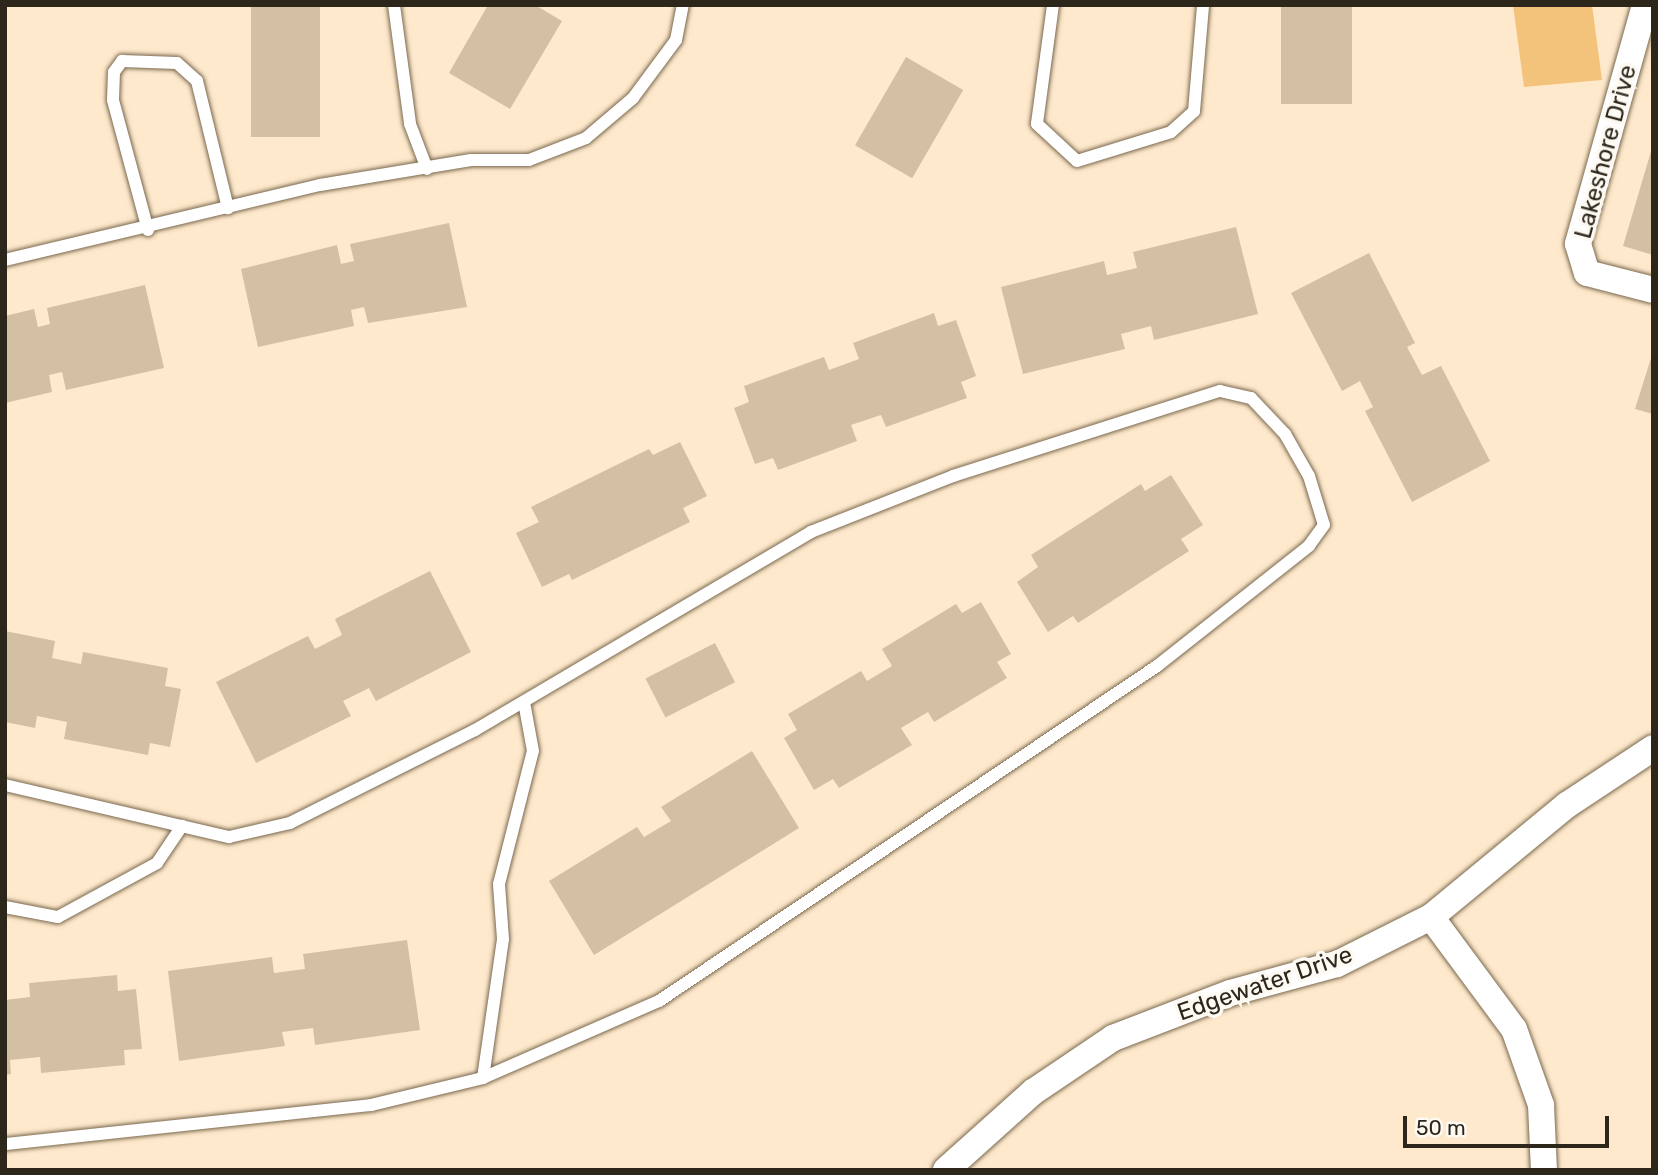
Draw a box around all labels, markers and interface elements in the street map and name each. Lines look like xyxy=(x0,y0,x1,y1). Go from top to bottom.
street label: Lakeshore Drive xyxy=(1569,62,1643,242)
street label: Edgewater Drive xyxy=(1173,940,1357,1028)
scale bar xyxy=(1406,1102,1612,1146)
text: 50 m xyxy=(1416,1115,1466,1140)

